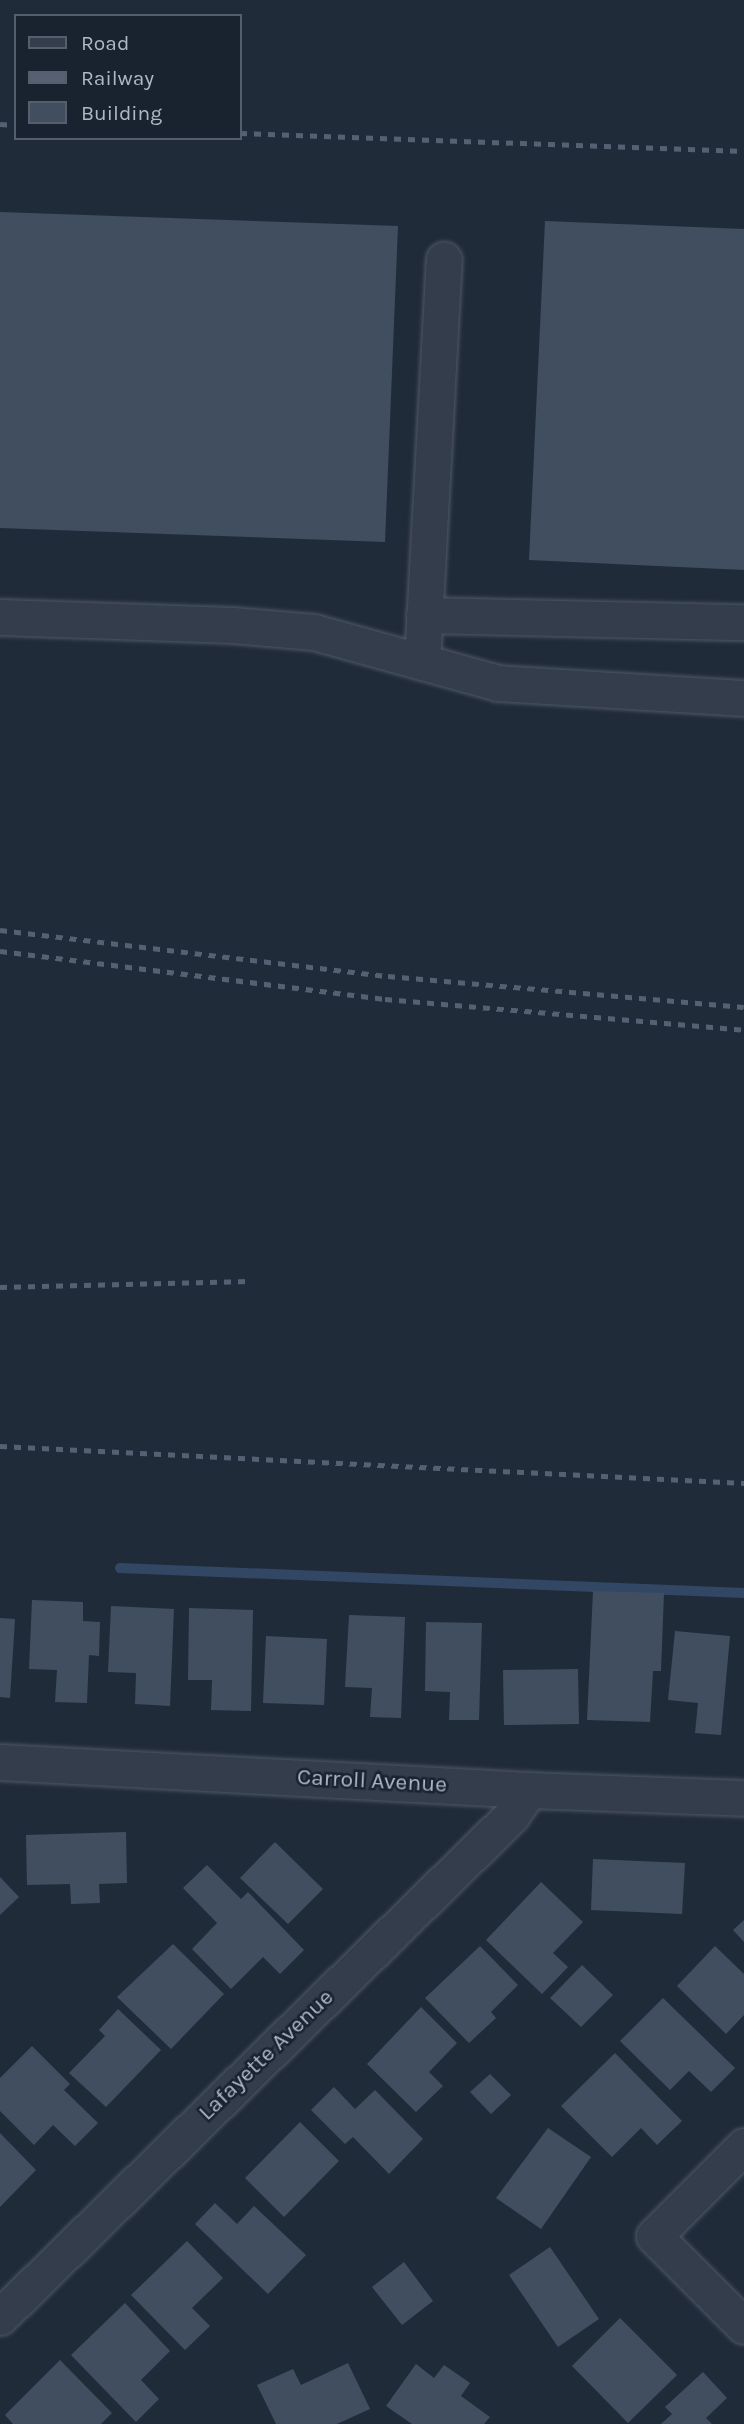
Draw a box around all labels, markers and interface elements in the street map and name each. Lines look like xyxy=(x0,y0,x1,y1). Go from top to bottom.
legend xyxy=(14,14,242,140)
text: Road xyxy=(81,31,129,55)
text: Railway xyxy=(81,66,154,90)
text: Building xyxy=(81,101,162,125)
street label: Carroll Avenue xyxy=(296,1763,448,1799)
street label: Lafayette Avenue xyxy=(193,1984,339,2126)

